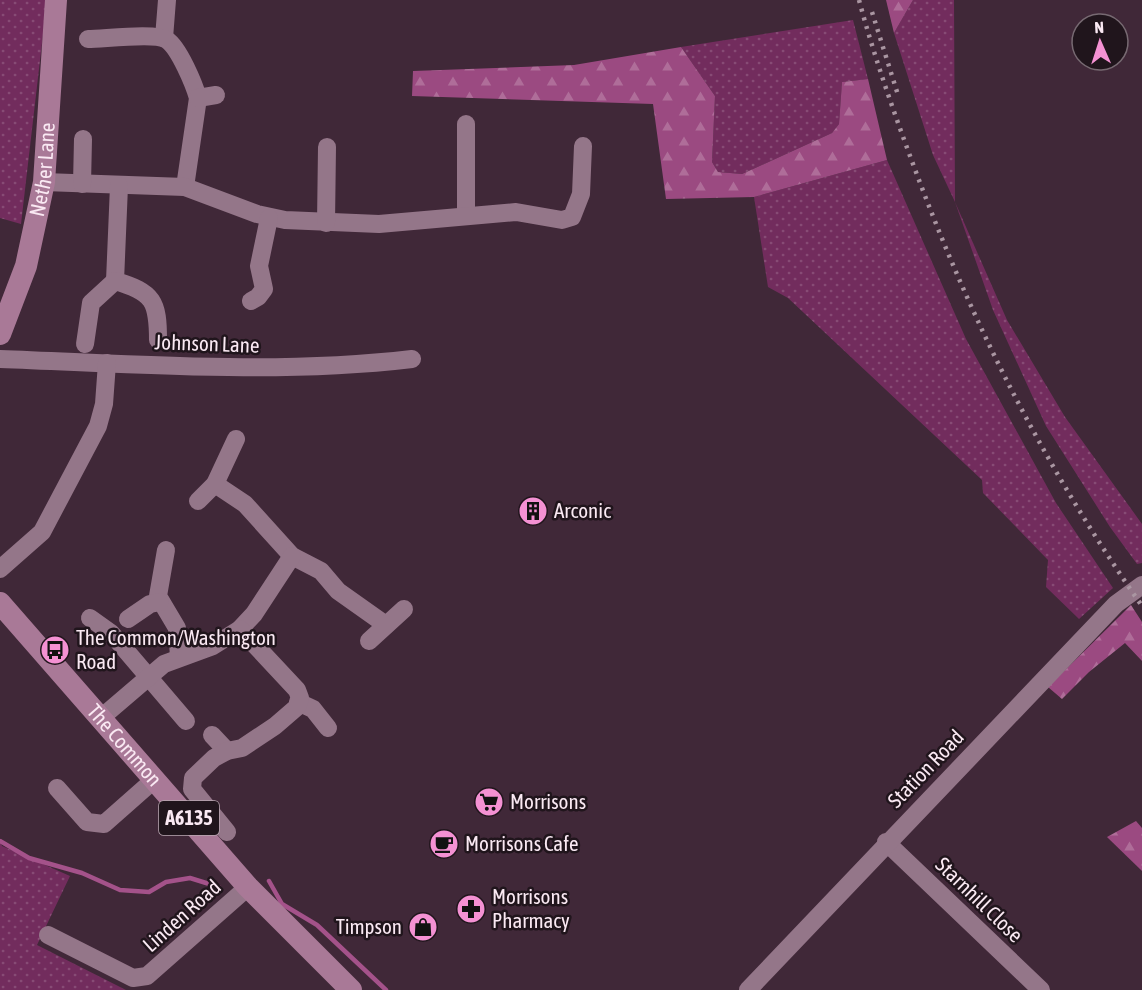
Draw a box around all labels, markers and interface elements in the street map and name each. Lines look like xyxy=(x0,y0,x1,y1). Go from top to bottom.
north arrow xyxy=(1070,12,1130,72)
text: N xyxy=(1094,18,1104,36)
street label: Nether Lane xyxy=(24,122,59,218)
street label: Johnson Lane xyxy=(154,329,260,357)
building icon: Arconic xyxy=(517,495,549,527)
place label: Arconic xyxy=(554,498,611,522)
place label: The Common/Washington Road xyxy=(76,625,276,673)
bus stop icon: The Common/Washington Road xyxy=(39,634,71,666)
street label: The Common xyxy=(83,699,167,791)
street label: Station Road xyxy=(882,725,968,812)
supermarket icon: Morrisons xyxy=(473,786,505,818)
place label: Morrisons xyxy=(510,789,586,813)
road number: A6135 xyxy=(159,801,219,835)
cafe icon: Morrisons Cafe xyxy=(428,828,460,860)
place label: Morrisons Cafe xyxy=(465,831,578,855)
street label: Starnhill Close xyxy=(931,852,1028,947)
street label: Linden Road xyxy=(138,874,225,956)
place label: Morrisons Pharmacy xyxy=(492,884,570,932)
pharmacy icon: Morrisons Pharmacy xyxy=(455,893,487,925)
shop icon: Timpson xyxy=(407,911,439,943)
place label: Timpson xyxy=(336,914,402,938)

